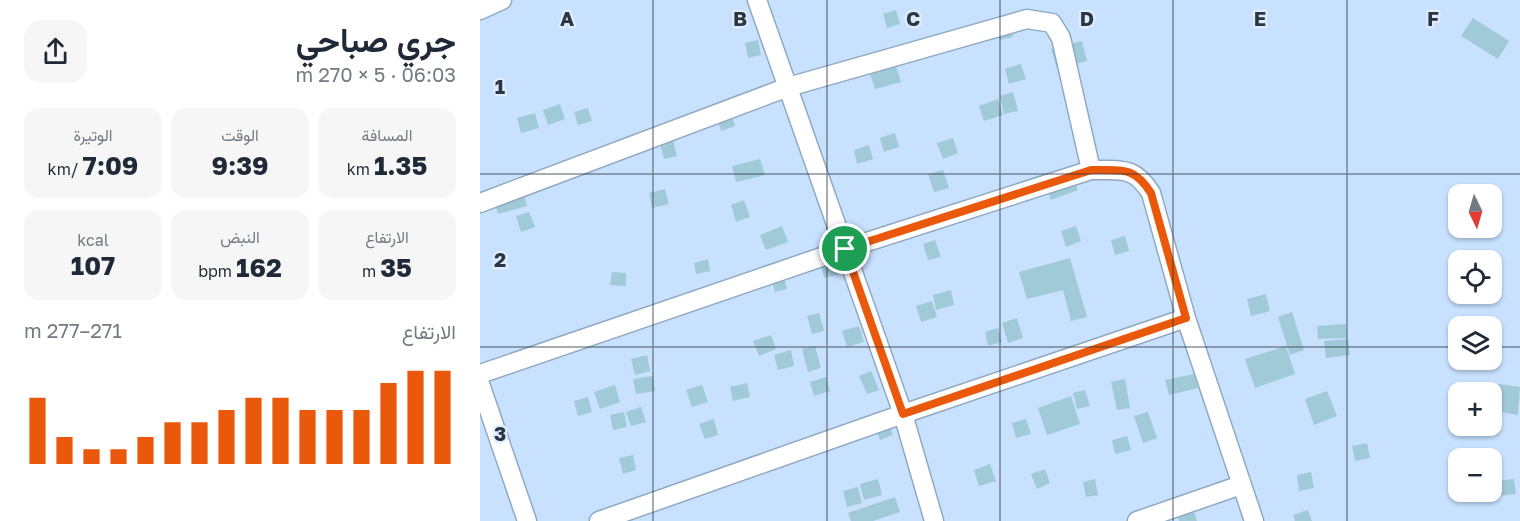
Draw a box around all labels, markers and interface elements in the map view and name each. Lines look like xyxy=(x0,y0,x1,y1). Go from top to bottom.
text: A xyxy=(560,6,574,30)
text: B xyxy=(733,6,747,30)
text: C xyxy=(906,6,920,30)
text: D xyxy=(1080,6,1094,30)
text: E xyxy=(1254,6,1266,30)
text: F xyxy=(1427,6,1439,30)
button: share xyxy=(24,20,87,83)
text: جري صباحي xyxy=(296,20,456,59)
text: 06:03 · 5 × 270 m xyxy=(295,62,456,86)
text: 1 xyxy=(495,74,505,98)
text: الوتيرة xyxy=(73,125,113,145)
text: الوقت xyxy=(221,125,259,145)
text: المسافة xyxy=(362,125,412,145)
text: 7:09 xyxy=(82,150,138,181)
text: 9:39 xyxy=(211,150,269,181)
text: 1.35 xyxy=(374,150,427,181)
text: /km xyxy=(48,159,82,179)
text: km xyxy=(347,159,374,179)
north arrow xyxy=(1448,184,1502,238)
map controls xyxy=(1448,184,1502,502)
pin xyxy=(819,223,870,274)
text: النبض xyxy=(220,227,260,247)
text: الارتفاع xyxy=(365,227,409,247)
text: kcal xyxy=(77,230,109,250)
icon: arrive xyxy=(828,232,861,265)
text: 2 xyxy=(494,247,506,271)
text: 107 xyxy=(71,250,115,281)
button: locate xyxy=(1448,250,1502,304)
text: 162 xyxy=(236,252,282,283)
text: 35 xyxy=(380,252,412,283)
text: bpm xyxy=(198,261,236,281)
text: m xyxy=(362,261,380,281)
button: layers xyxy=(1448,316,1502,370)
text: 271–277 m xyxy=(24,318,122,342)
text: الارتفاع xyxy=(402,319,456,343)
button: + xyxy=(1448,382,1502,436)
text: 3 xyxy=(494,421,506,445)
button: − xyxy=(1448,448,1502,502)

